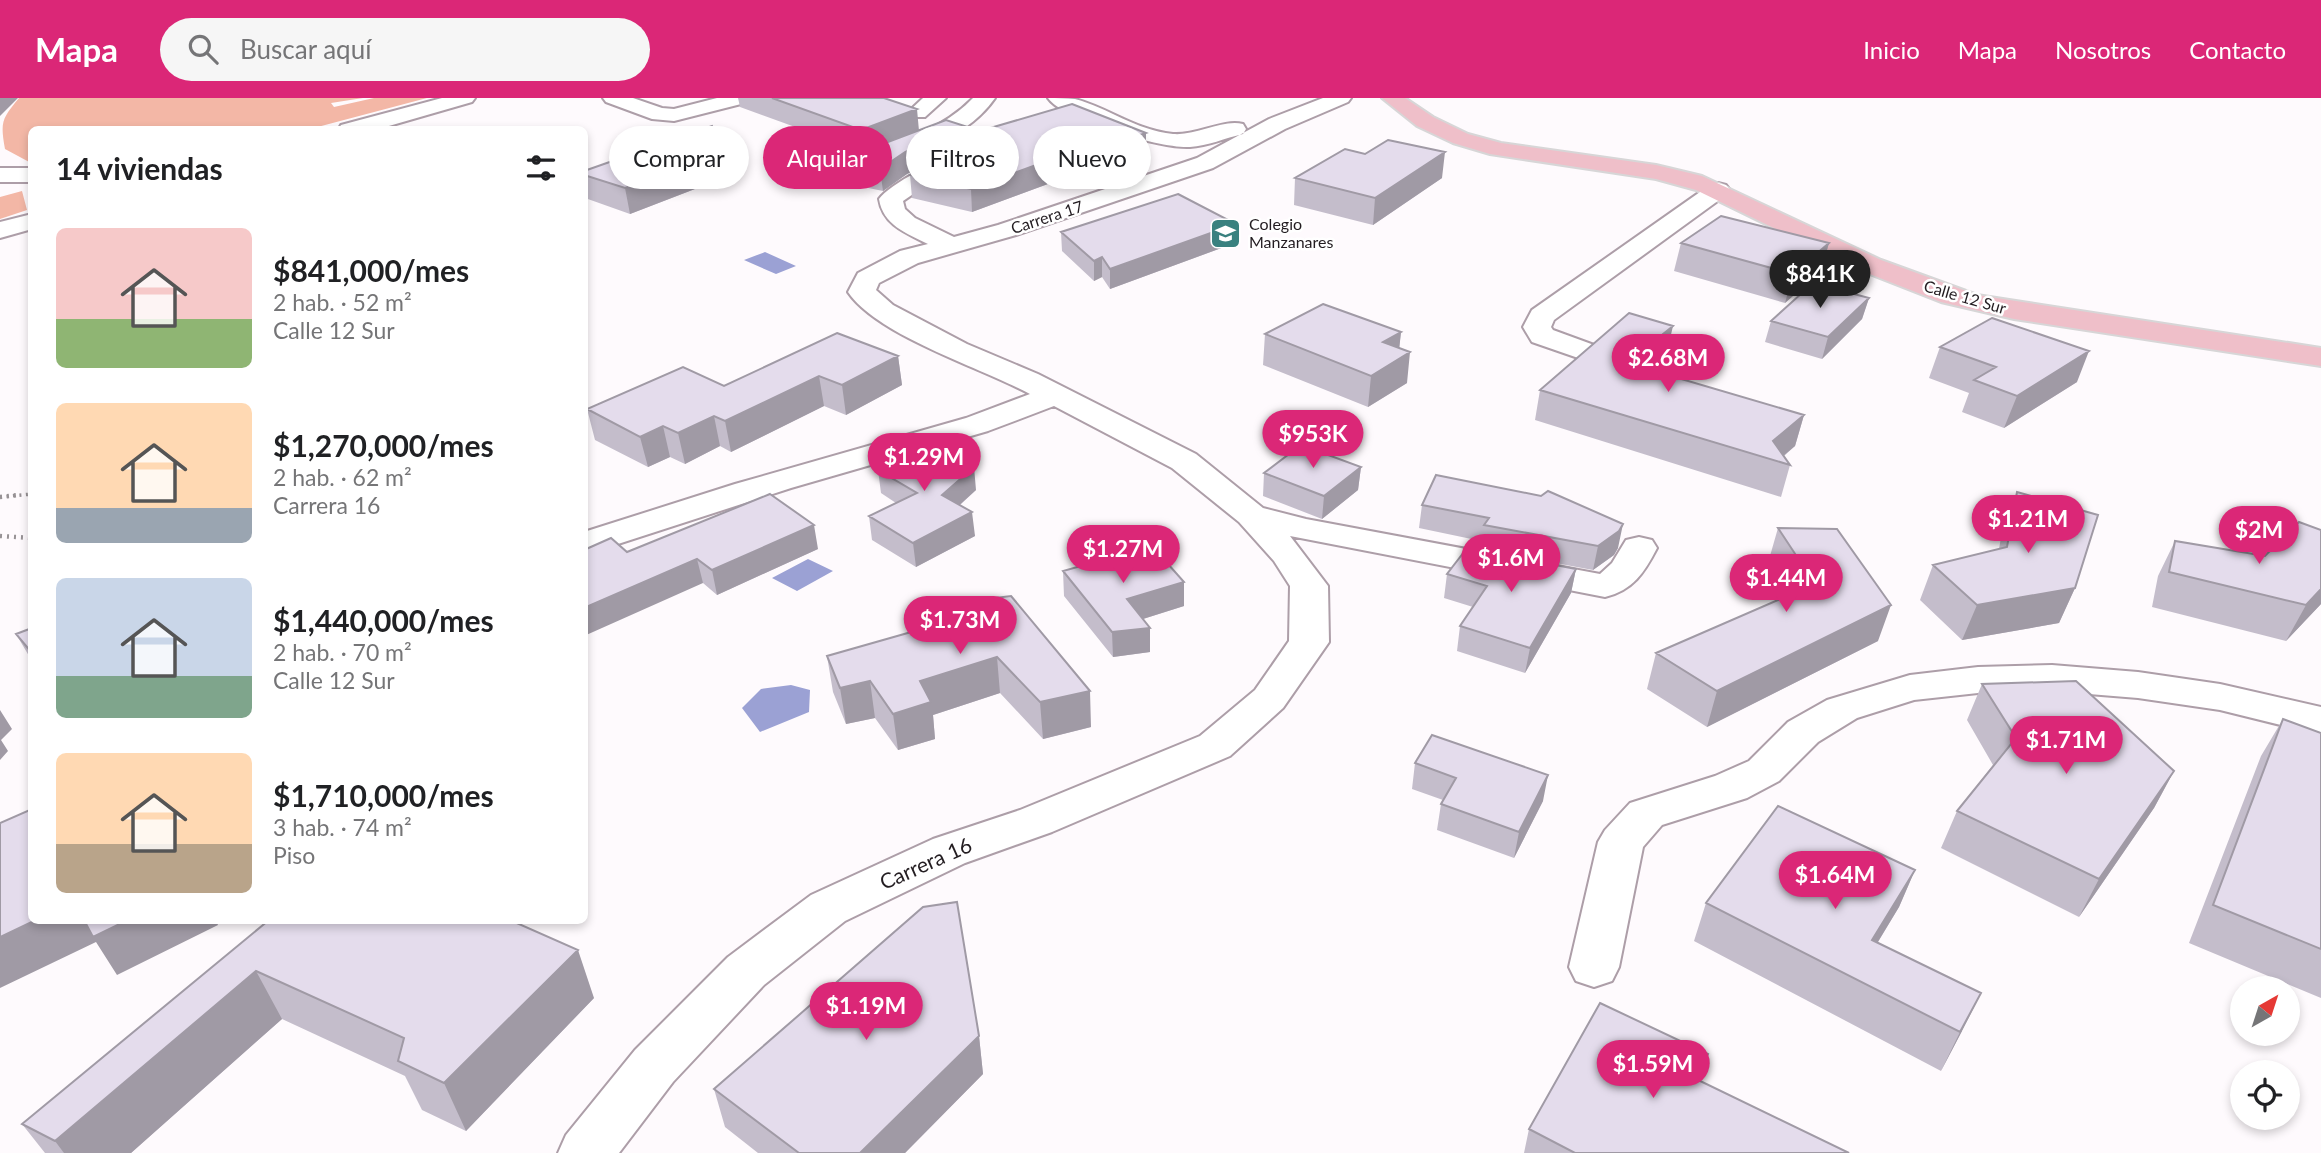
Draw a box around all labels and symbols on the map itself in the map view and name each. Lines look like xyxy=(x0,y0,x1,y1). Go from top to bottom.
street label: Carrera 17 xyxy=(1008,196,1085,237)
place label: Colegio Manzanares xyxy=(1249,214,1334,251)
school or university icon: Colegio Manzanares xyxy=(1209,216,1243,250)
pin: $841K xyxy=(1771,250,1869,310)
street label: Calle 12 Sur xyxy=(1922,276,2009,317)
pin: $2.68M xyxy=(1611,334,1725,394)
pin: $953K xyxy=(1264,410,1362,470)
pin: $1.29M xyxy=(867,434,981,493)
pin: $1.21M xyxy=(1971,496,2085,555)
pin: $2M xyxy=(2225,506,2293,566)
pin: $1.27M xyxy=(1066,526,1180,585)
pin: $1.6M xyxy=(1462,534,1560,594)
pin: $1.44M xyxy=(1729,554,1843,614)
pin: $1.73M xyxy=(903,596,1017,656)
pin: $1.71M xyxy=(2009,716,2123,776)
street label: Carrera 16 xyxy=(876,831,975,894)
pin: $1.64M xyxy=(1778,852,1892,911)
north arrow xyxy=(2230,976,2300,1046)
pin: $1.19M xyxy=(809,982,923,1042)
pin: $1.59M xyxy=(1596,1040,1710,1100)

